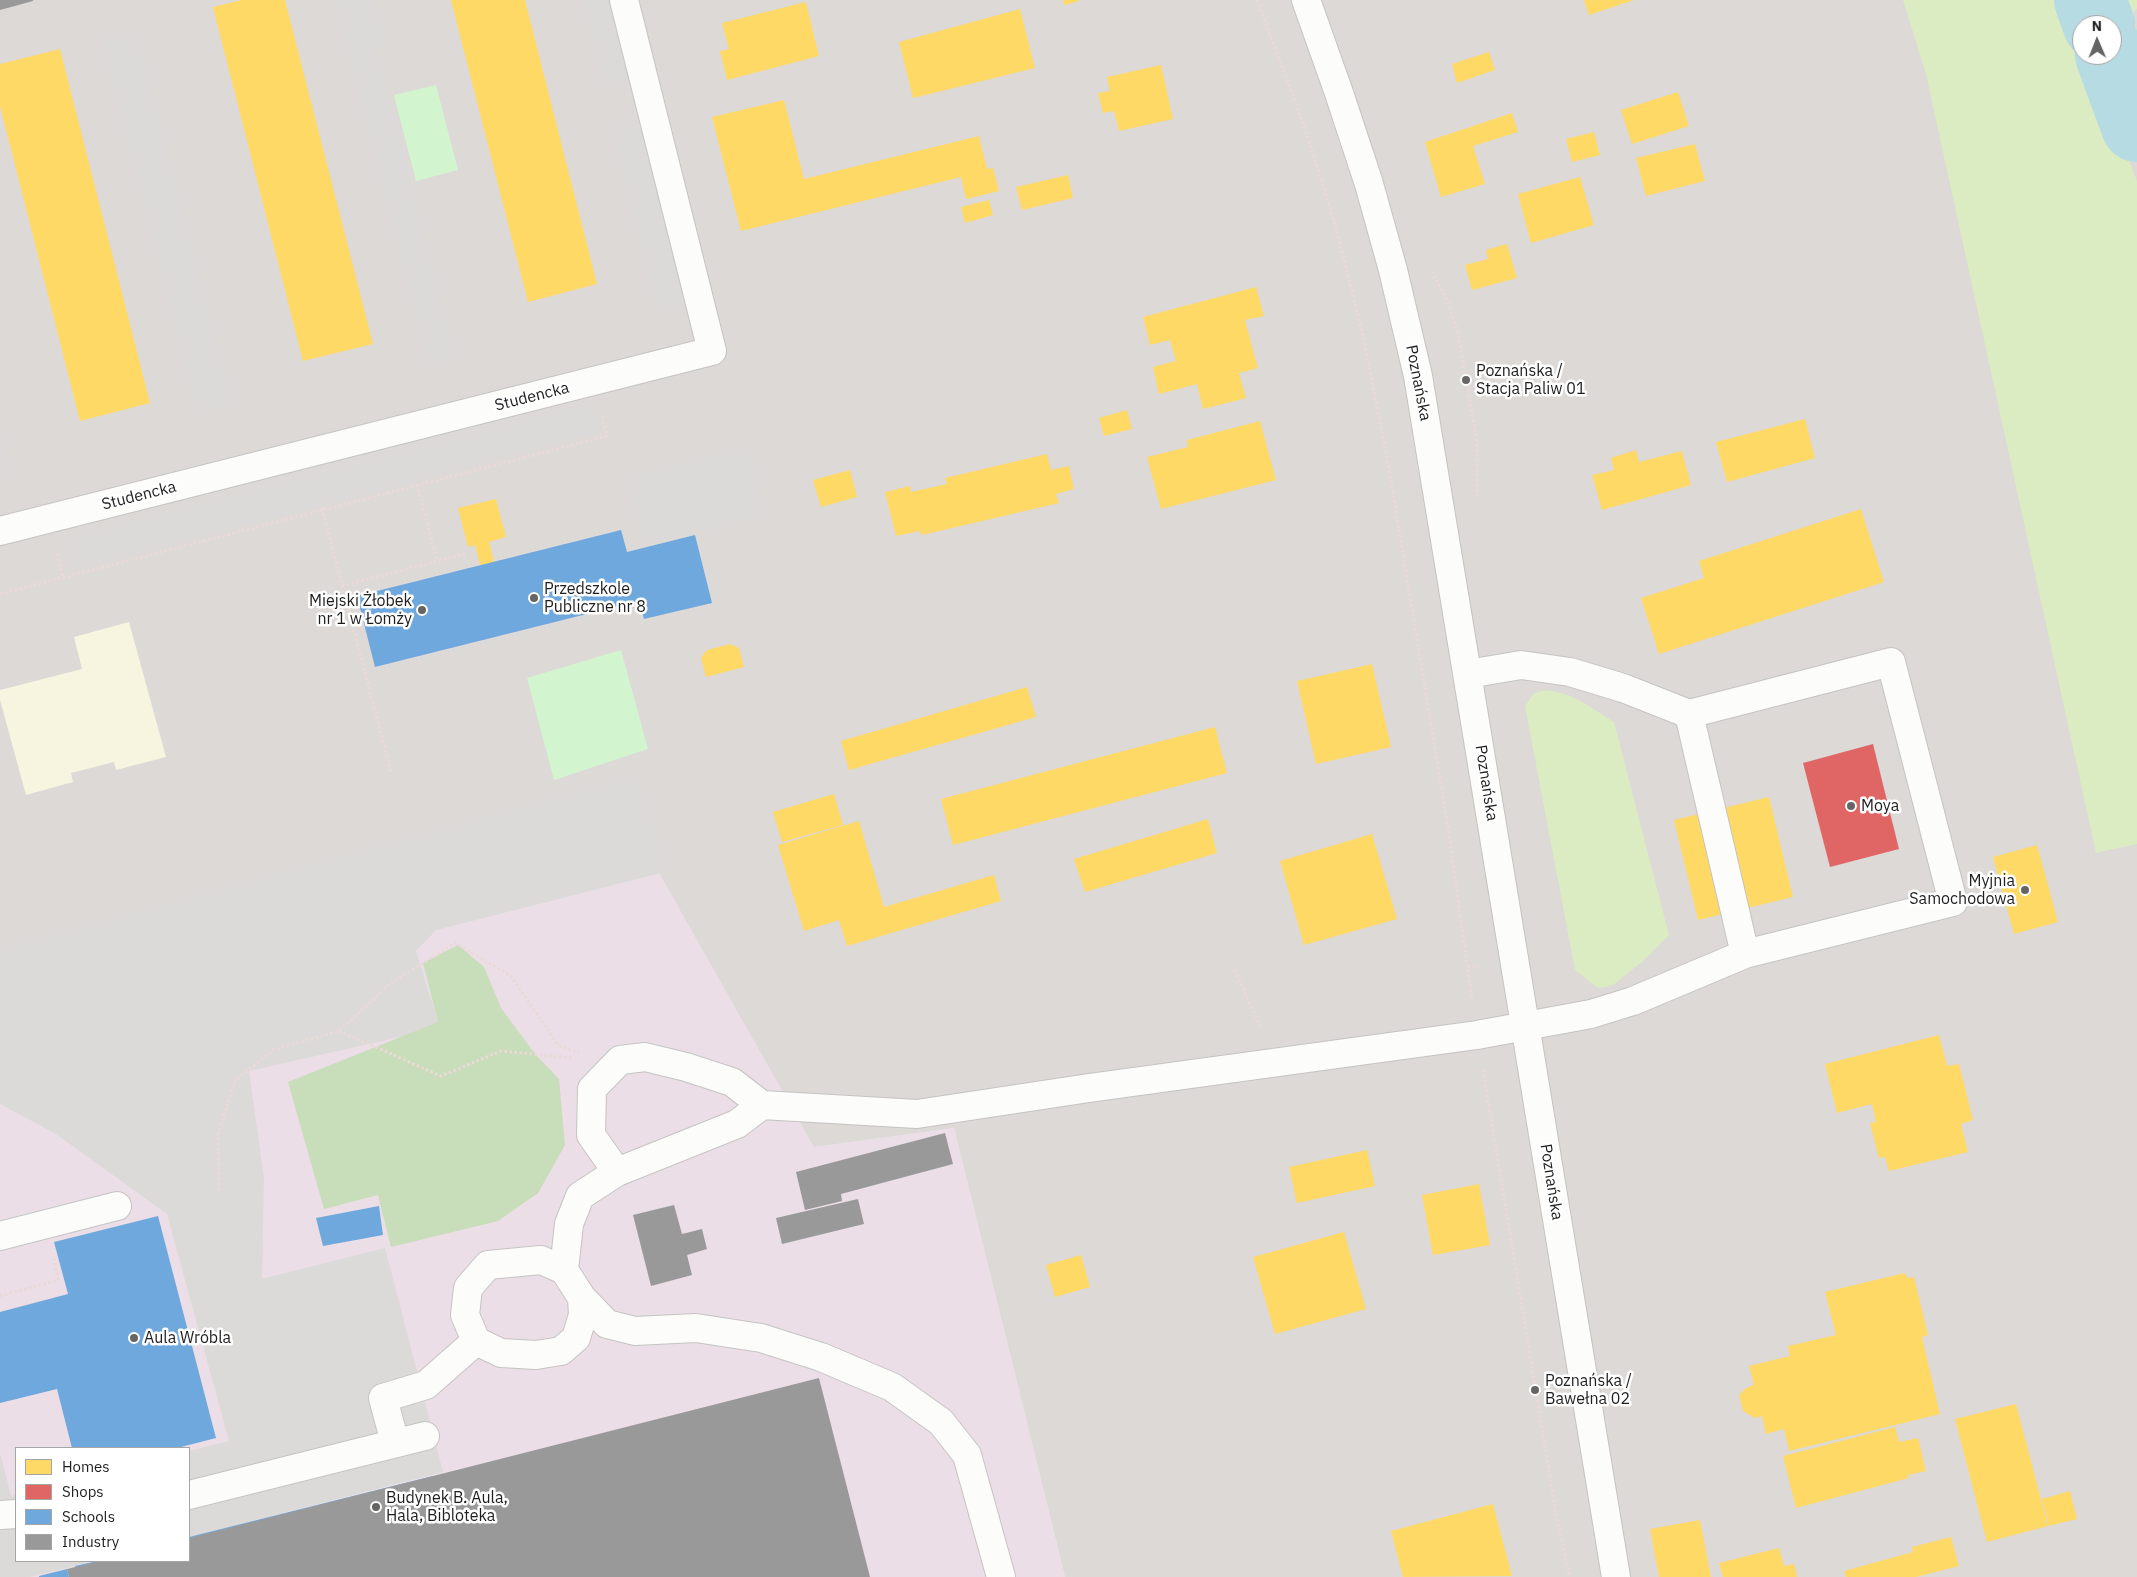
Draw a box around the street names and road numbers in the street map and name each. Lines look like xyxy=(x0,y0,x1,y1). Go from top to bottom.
street label: Poznańska xyxy=(1401,343,1435,423)
street label: Studencka xyxy=(493,378,571,416)
street label: Studencka xyxy=(100,477,178,515)
street label: Poznańska xyxy=(1470,743,1502,823)
street label: Poznańska xyxy=(1535,1142,1567,1222)

